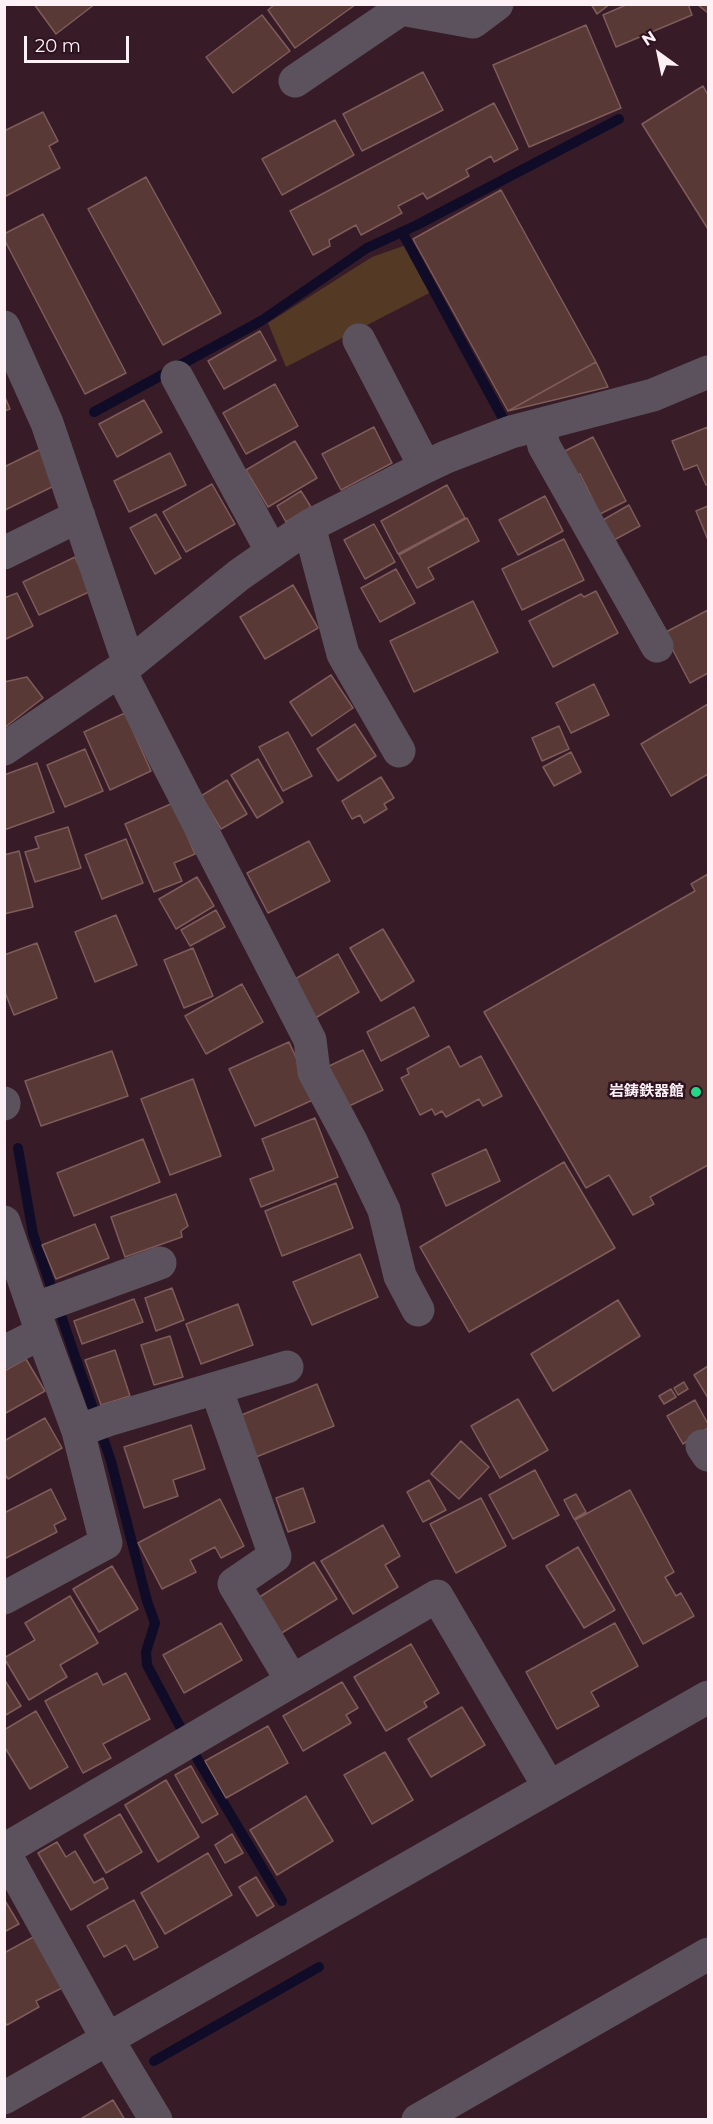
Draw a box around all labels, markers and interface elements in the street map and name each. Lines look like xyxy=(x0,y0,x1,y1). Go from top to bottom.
scale bar xyxy=(27,24,132,62)
north arrow xyxy=(629,24,689,84)
text: N xyxy=(638,27,660,50)
text: 20 m xyxy=(35,35,81,57)
place label: 岩鋳鉄器館 xyxy=(609,1083,684,1101)
marker: 岩鋳鉄器館 xyxy=(689,1085,703,1099)

